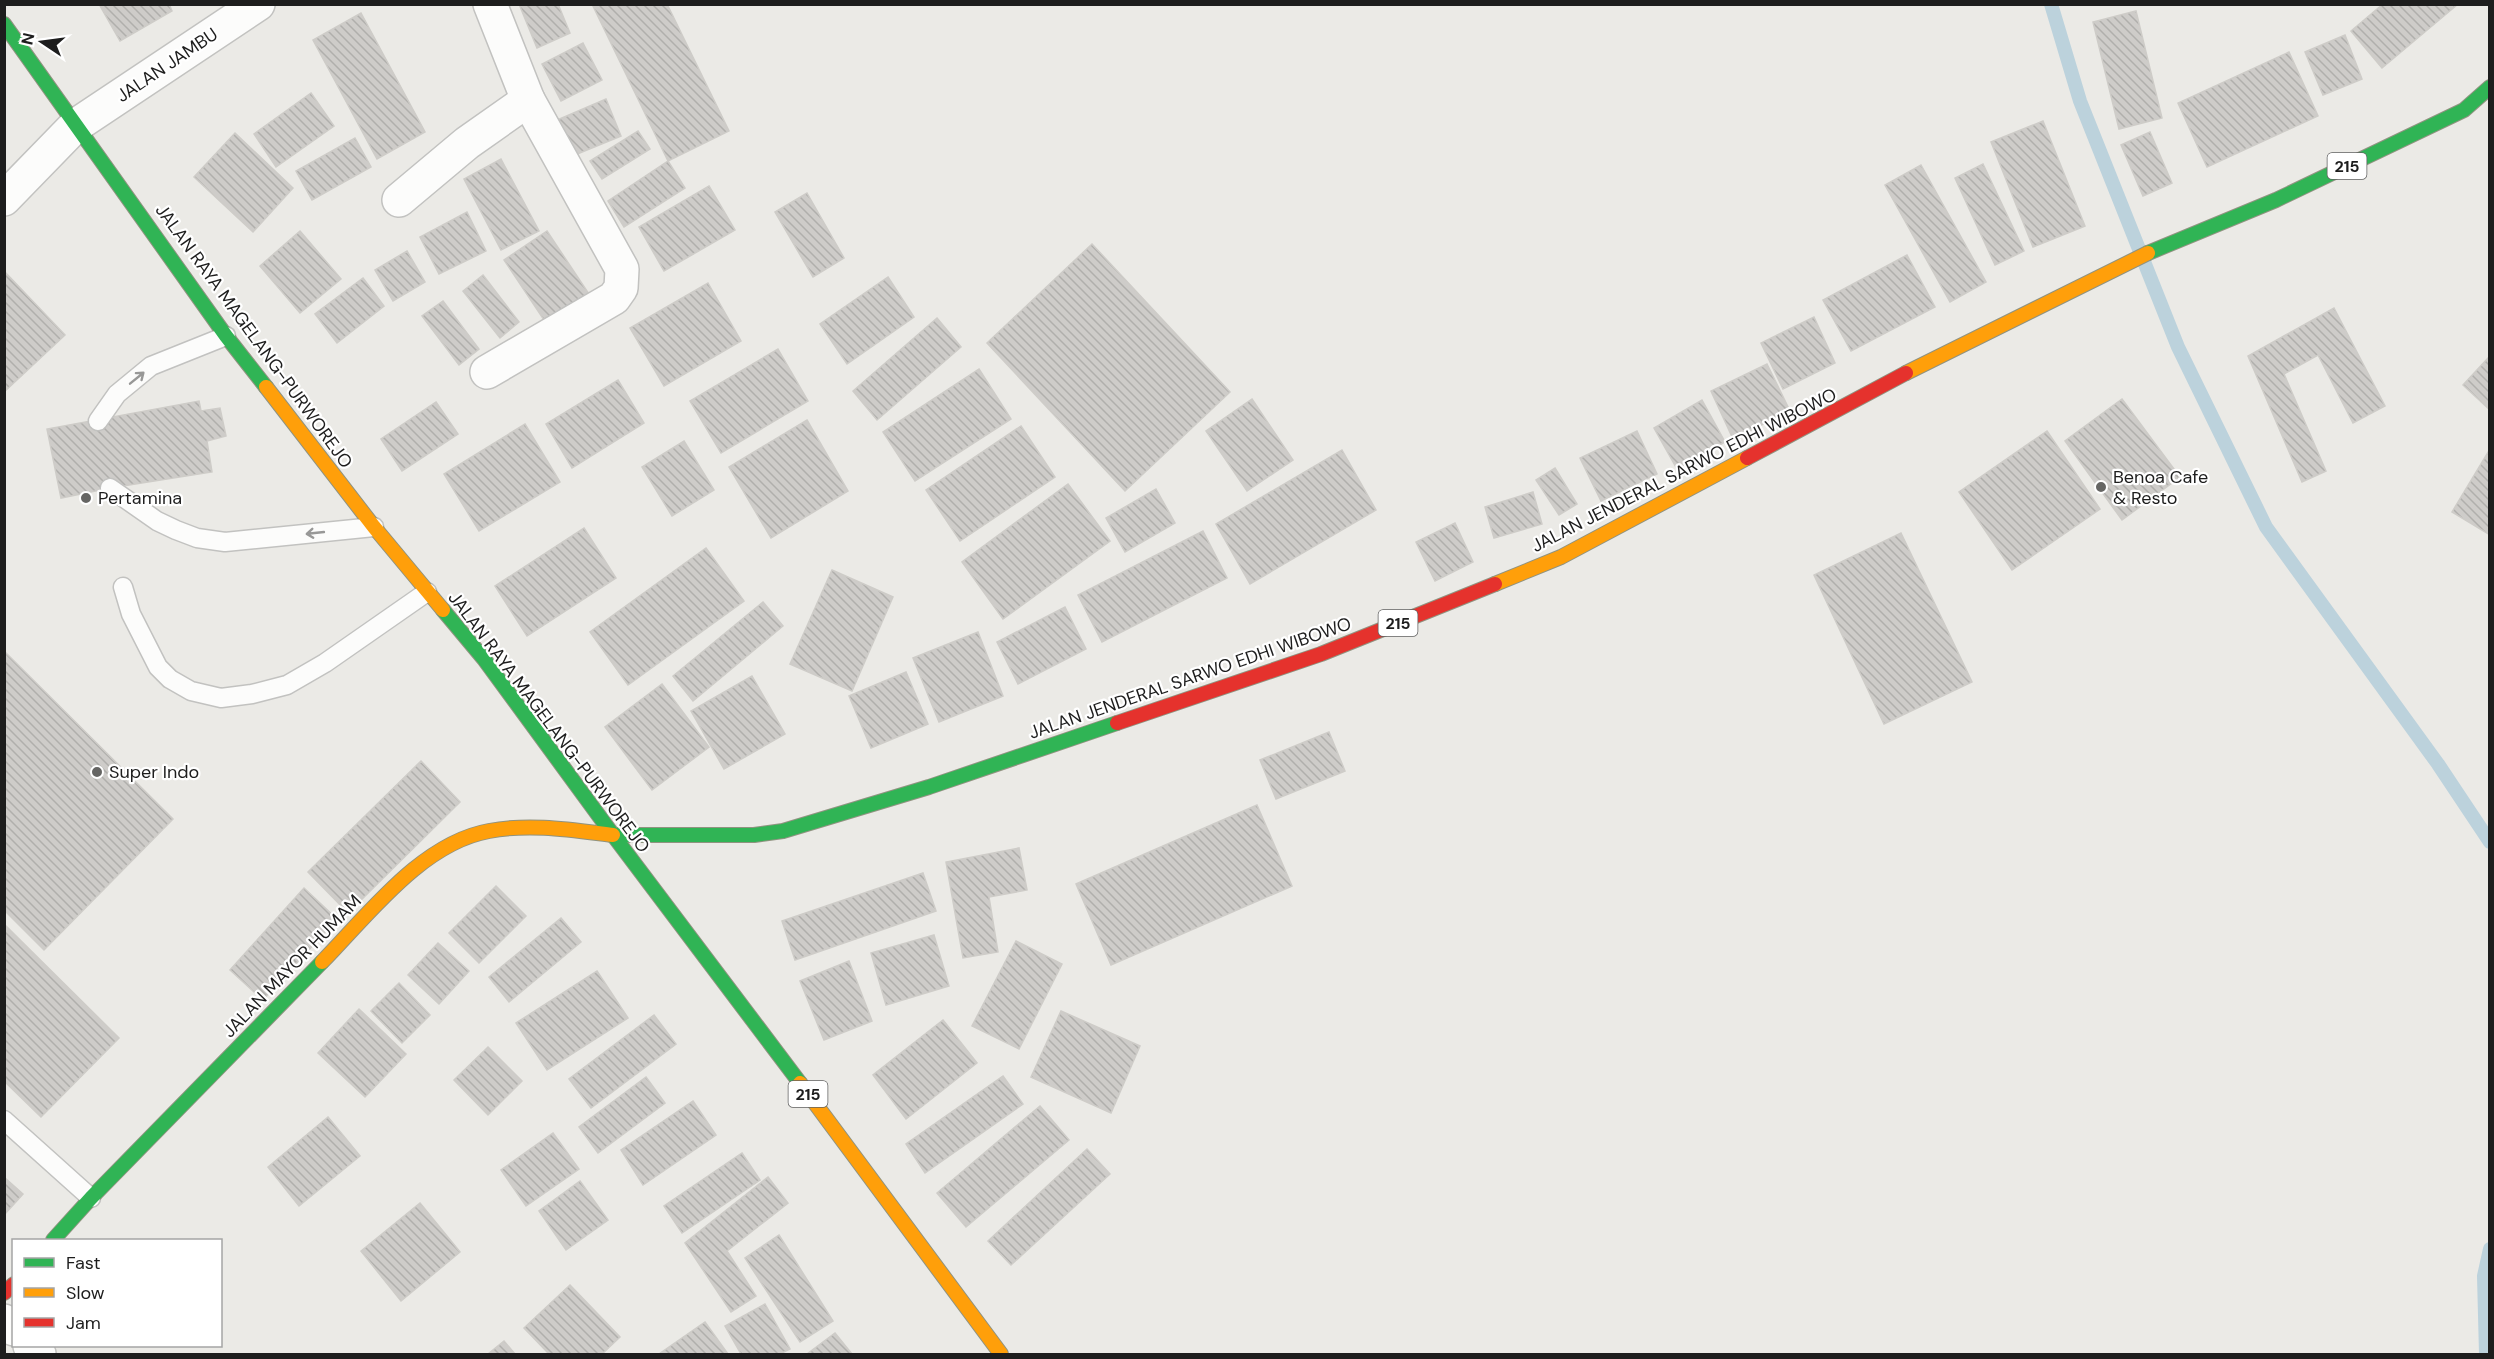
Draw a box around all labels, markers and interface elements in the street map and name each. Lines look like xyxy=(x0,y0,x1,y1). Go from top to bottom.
north arrow xyxy=(12,12,72,72)
street label: JALAN JAMBU xyxy=(112,22,222,108)
text: N xyxy=(16,31,39,47)
road number: 215 xyxy=(2328,153,2366,179)
street label: JALAN RAYA MAGELANG-PURWOREJO xyxy=(150,199,358,473)
one-way arrow xyxy=(129,371,145,384)
street label: JALAN JENDERAL SARWO EDHI WIBOWO xyxy=(1527,382,1841,558)
place label: Benoa Cafe & Resto xyxy=(2113,465,2208,510)
marker: Benoa Cafe & Resto xyxy=(2094,480,2108,494)
place label: Pertamina xyxy=(98,486,182,510)
marker: Pertamina xyxy=(79,491,93,505)
one-way arrow xyxy=(306,528,326,539)
street label: JALAN RAYA MAGELANG-PURWOREJO xyxy=(443,587,655,857)
road number: 215 xyxy=(1378,610,1418,636)
street label: JALAN JENDERAL SARWO EDHI WIBOWO xyxy=(1026,611,1354,745)
place label: Super Indo xyxy=(109,760,199,784)
marker: Super Indo xyxy=(90,765,104,779)
street label: JALAN MAYOR HUMAM xyxy=(217,889,367,1043)
road number: 215 xyxy=(788,1081,828,1107)
legend xyxy=(12,1239,222,1347)
text: Fast xyxy=(66,1251,101,1275)
text: Slow xyxy=(66,1281,105,1305)
text: Jam xyxy=(66,1311,101,1335)

